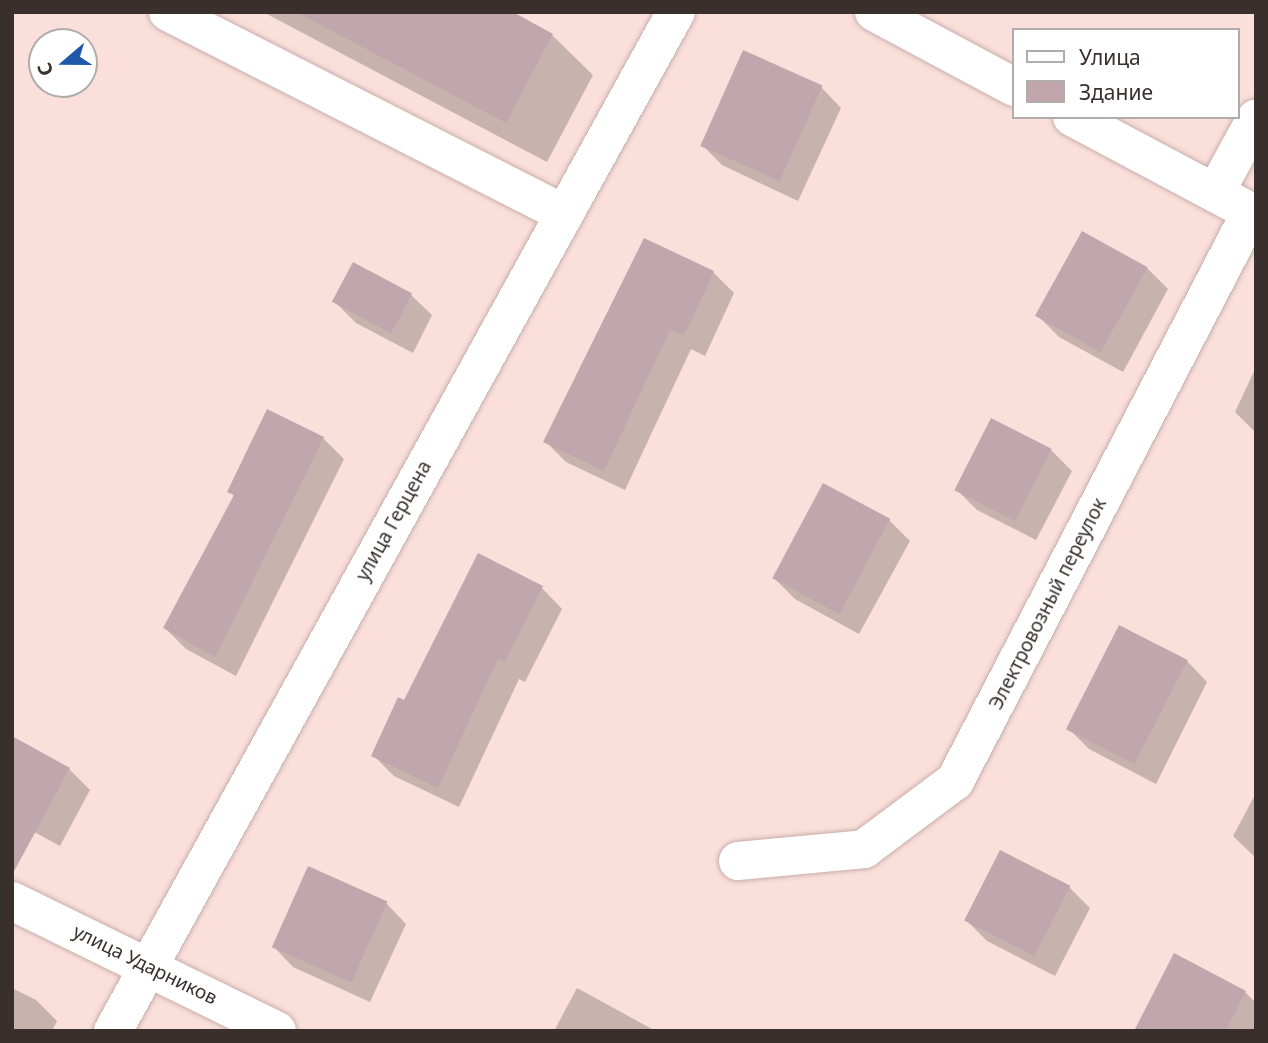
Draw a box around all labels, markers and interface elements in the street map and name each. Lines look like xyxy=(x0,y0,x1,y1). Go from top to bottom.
north arrow xyxy=(28,28,98,98)
legend xyxy=(1012,28,1240,119)
text: Улица xyxy=(1079,43,1141,71)
text: С xyxy=(31,59,59,80)
text: Здание xyxy=(1079,78,1153,106)
street label: улица Герцена xyxy=(352,457,436,585)
street label: Электровозный переулок xyxy=(985,494,1111,714)
street label: улица Ударников xyxy=(69,920,221,1010)

